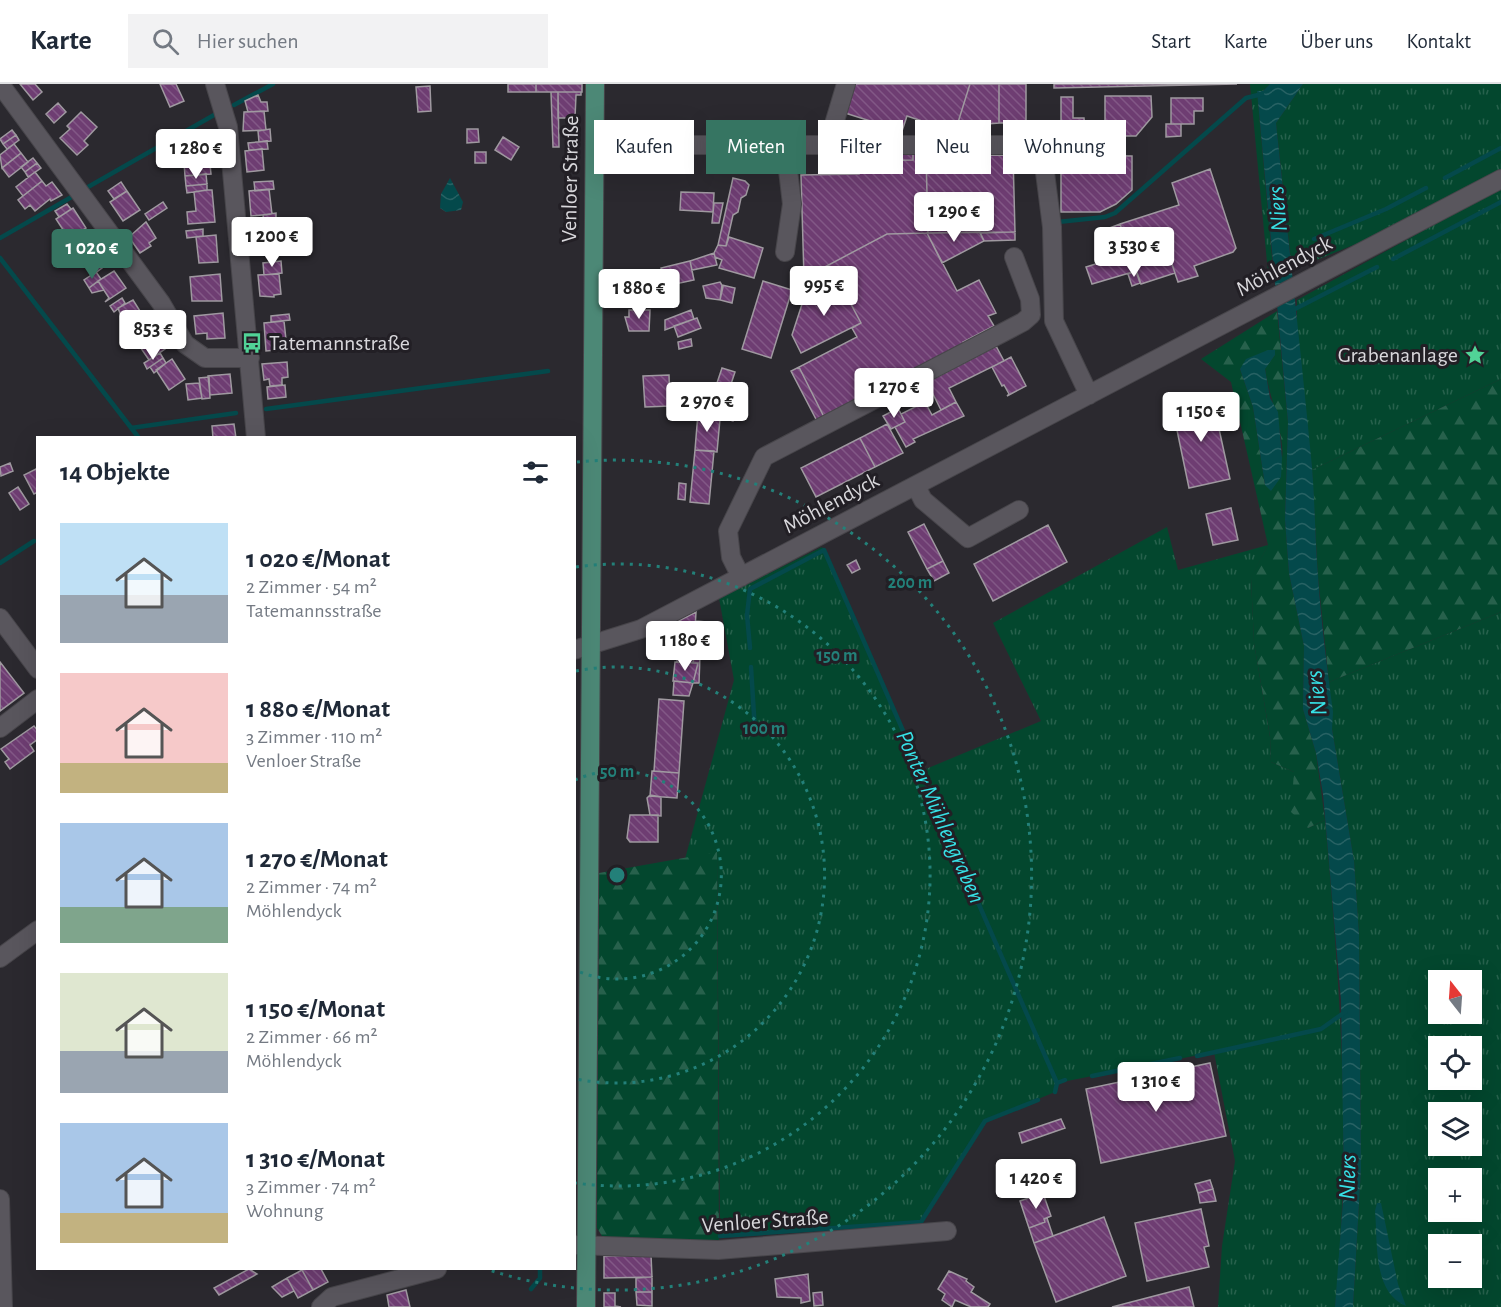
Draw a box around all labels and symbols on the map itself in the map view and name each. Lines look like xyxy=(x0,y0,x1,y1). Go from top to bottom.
street label: Venloer Straße xyxy=(558,115,582,243)
pin: 1 280 € xyxy=(141,129,251,180)
water label: Niers xyxy=(1264,185,1292,233)
pin: 1 290 € xyxy=(899,192,1009,243)
pin: 1 200 € xyxy=(217,217,327,268)
pin: 3 530 € xyxy=(1079,227,1189,278)
pin: 1 020 € xyxy=(37,229,147,280)
street label: Möhlendyck xyxy=(1232,232,1336,300)
pin: 995 € xyxy=(782,266,866,317)
pin: 1 880 € xyxy=(584,269,694,320)
pin: 853 € xyxy=(111,310,195,361)
bus stop icon: Tatemannstraße xyxy=(240,331,264,355)
place label: Tatemannstraße xyxy=(269,332,410,354)
place icon: Grabenanlage xyxy=(1463,343,1487,367)
place label: Grabenanlage xyxy=(1338,344,1458,366)
pin: 1 270 € xyxy=(839,368,949,419)
pin: 2 970 € xyxy=(652,382,762,433)
pin: 1 150 € xyxy=(1146,392,1256,443)
street label: Möhlendyck xyxy=(779,469,883,537)
text: 200 m xyxy=(888,574,932,592)
pin: 1 180 € xyxy=(630,621,740,672)
text: 150 m xyxy=(817,647,857,665)
water label: Niers xyxy=(1302,669,1332,717)
text: 100 m xyxy=(743,720,785,738)
water label: Ponter Mühlengraben xyxy=(891,727,989,907)
text: 50 m xyxy=(600,763,634,781)
centre of rings xyxy=(607,865,627,885)
north arrow xyxy=(1428,970,1482,1024)
pin: 1 310 € xyxy=(1101,1062,1211,1113)
water label: Niers xyxy=(1335,1154,1361,1200)
pin: 1 420 € xyxy=(981,1159,1091,1210)
street label: Venloer Straße xyxy=(701,1206,829,1236)

